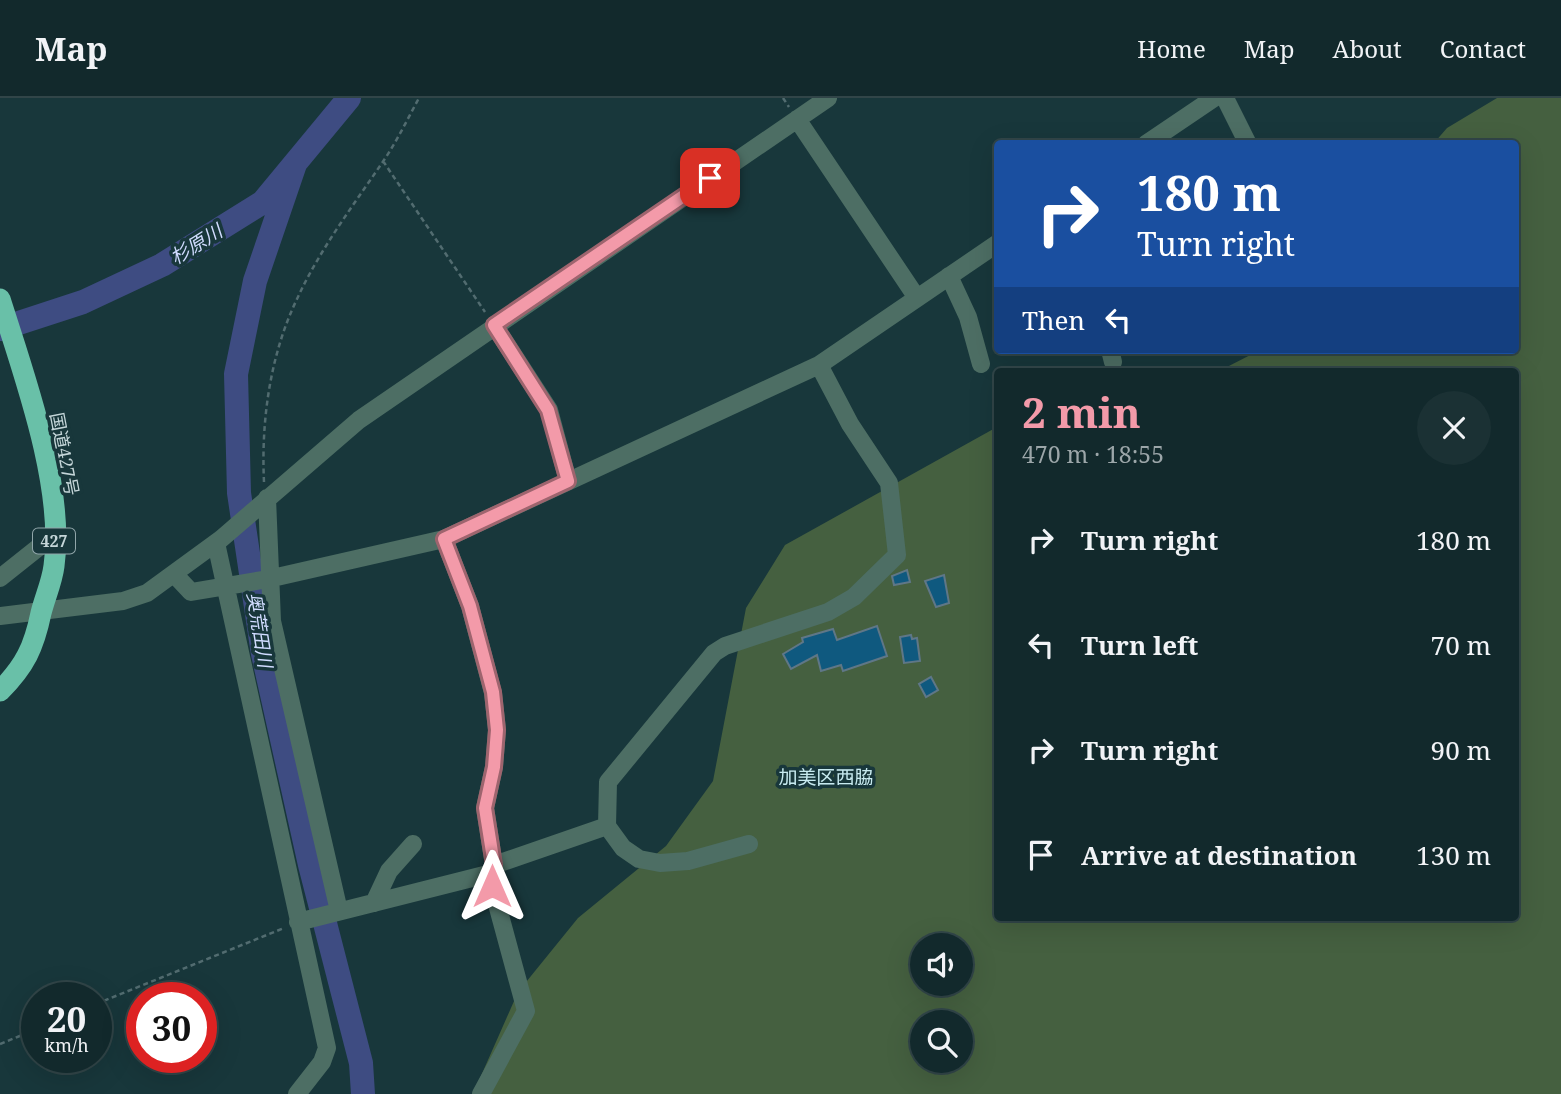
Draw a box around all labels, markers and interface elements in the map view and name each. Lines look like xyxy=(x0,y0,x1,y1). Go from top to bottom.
text: Map xyxy=(35,26,108,71)
text: Home xyxy=(1137,32,1206,65)
text: Map xyxy=(1244,32,1295,65)
text: About xyxy=(1333,32,1402,65)
text: Contact xyxy=(1440,32,1526,65)
pin xyxy=(680,148,740,208)
icon: arrive xyxy=(691,159,729,197)
text: 180 m xyxy=(1137,159,1281,225)
icon: right xyxy=(1022,168,1113,259)
water label: 杉原川 xyxy=(165,217,229,270)
text: Turn right xyxy=(1137,222,1295,265)
icon: left xyxy=(1099,301,1137,339)
text: Then xyxy=(1022,302,1085,338)
text: 2 min xyxy=(1022,383,1141,440)
button: close xyxy=(1417,391,1491,465)
street label: 国道427号 xyxy=(45,410,85,498)
text: 470 m · 18:55 xyxy=(1022,438,1164,470)
icon: right xyxy=(1022,521,1060,559)
text: Turn right xyxy=(1081,522,1218,558)
text: 180 m xyxy=(1416,522,1491,558)
road number: 427 xyxy=(33,528,75,554)
water label: 奥荒田川 xyxy=(241,590,279,672)
icon: left xyxy=(1022,626,1060,664)
text: Turn left xyxy=(1081,627,1198,663)
text: 70 m xyxy=(1431,627,1491,663)
icon: right xyxy=(1022,731,1060,769)
text: Turn right xyxy=(1081,732,1218,768)
text: 90 m xyxy=(1431,732,1491,768)
district label: 加美区西脇 xyxy=(778,764,874,790)
icon: arrive xyxy=(1022,836,1060,874)
text: Arrive at destination xyxy=(1081,837,1357,873)
text: 130 m xyxy=(1416,837,1491,873)
position arrow xyxy=(455,849,529,923)
map controls xyxy=(910,933,973,1073)
button: sound xyxy=(910,933,973,996)
speed limit sign: 30 xyxy=(126,982,217,1073)
text: 20 xyxy=(47,995,86,1042)
button: search xyxy=(910,1010,973,1073)
text: km/h xyxy=(44,1033,89,1057)

